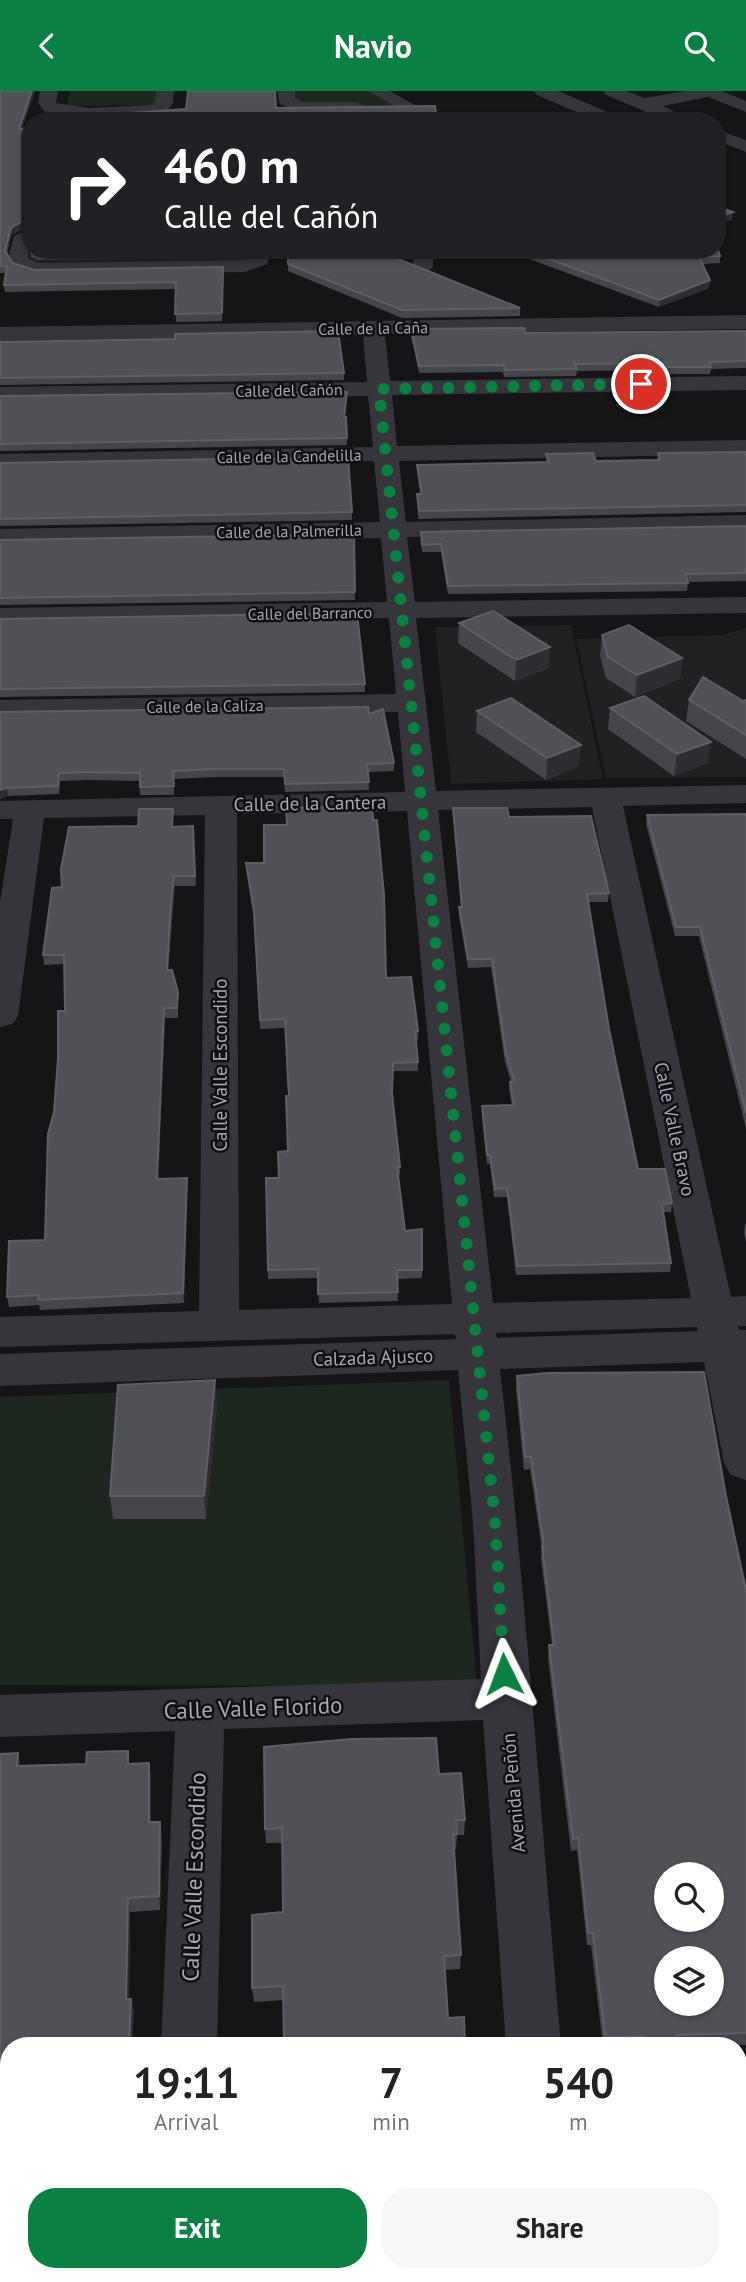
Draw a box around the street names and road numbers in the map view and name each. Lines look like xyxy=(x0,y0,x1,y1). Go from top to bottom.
street label: Calle de la Caña xyxy=(318,317,428,339)
street label: Calle del Cañón xyxy=(235,379,343,401)
street label: Calle de la Candelilla xyxy=(216,445,362,467)
street label: Calle de la Palmerilla xyxy=(216,520,362,542)
street label: Calle del Barranco xyxy=(248,602,372,624)
street label: Calle de la Caliza xyxy=(146,695,264,717)
street label: Calle de la Cantera xyxy=(233,790,387,816)
street label: Calle Valle Escondido xyxy=(208,979,232,1151)
street label: Calle Valle Bravo xyxy=(649,1060,701,1198)
street label: Calzada Ajusco xyxy=(312,1343,434,1371)
street label: Calle Valle Florido xyxy=(163,1690,343,1725)
street label: Avenida Peñón xyxy=(496,1732,530,1854)
street label: Calle Valle Escondido xyxy=(175,1772,212,1982)

